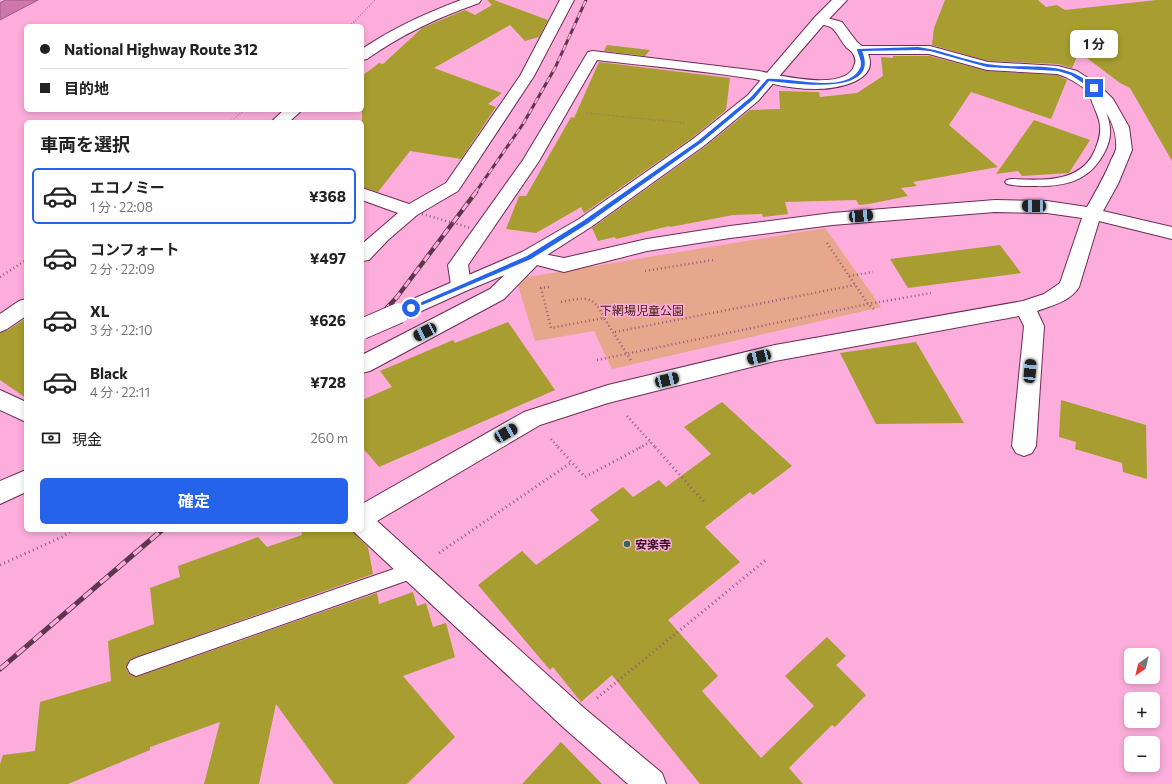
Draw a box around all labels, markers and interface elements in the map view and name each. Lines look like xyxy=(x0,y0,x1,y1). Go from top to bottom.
callout: 1 分 xyxy=(1070,30,1118,58)
text: 1 分 xyxy=(1083,36,1105,52)
text: National Highway Route 312 xyxy=(64,40,258,58)
text: 目的地 xyxy=(64,79,109,97)
route end xyxy=(1085,79,1103,97)
text: 車両を選択 xyxy=(40,133,130,155)
icon: car xyxy=(42,178,78,214)
text: エコノミー xyxy=(90,178,165,196)
text: ¥368 xyxy=(309,187,346,205)
text: 1 分 · 22:08 xyxy=(90,199,153,215)
car xyxy=(1022,200,1046,212)
car xyxy=(849,209,873,223)
icon: car xyxy=(42,240,78,276)
text: コンフォート xyxy=(90,240,180,258)
text: ¥497 xyxy=(310,249,346,267)
text: 2 分 · 22:09 xyxy=(90,261,155,277)
route start xyxy=(402,299,420,317)
icon: car xyxy=(42,302,78,338)
text: XL xyxy=(90,302,109,320)
park label: 下網場児童公園 xyxy=(600,303,684,317)
text: ¥626 xyxy=(310,311,346,329)
car xyxy=(412,321,438,343)
text: 3 分 · 22:10 xyxy=(90,322,152,338)
car xyxy=(746,348,772,366)
car xyxy=(1023,359,1037,383)
icon: car xyxy=(42,364,78,400)
text: Black xyxy=(90,364,128,382)
car xyxy=(654,371,680,389)
text: ¥728 xyxy=(310,373,346,391)
text: 4 分 · 22:11 xyxy=(90,384,150,400)
car xyxy=(493,422,519,444)
icon: cash xyxy=(40,427,62,449)
text: 現金 xyxy=(72,430,102,448)
text: 260 m xyxy=(311,430,348,446)
button: 確定 xyxy=(40,478,348,524)
place label: 安楽寺 xyxy=(635,537,671,551)
marker: 安楽寺 xyxy=(622,539,632,549)
north arrow xyxy=(1124,648,1160,684)
map controls xyxy=(1124,648,1160,772)
button: + xyxy=(1124,692,1160,728)
button: − xyxy=(1124,736,1160,772)

